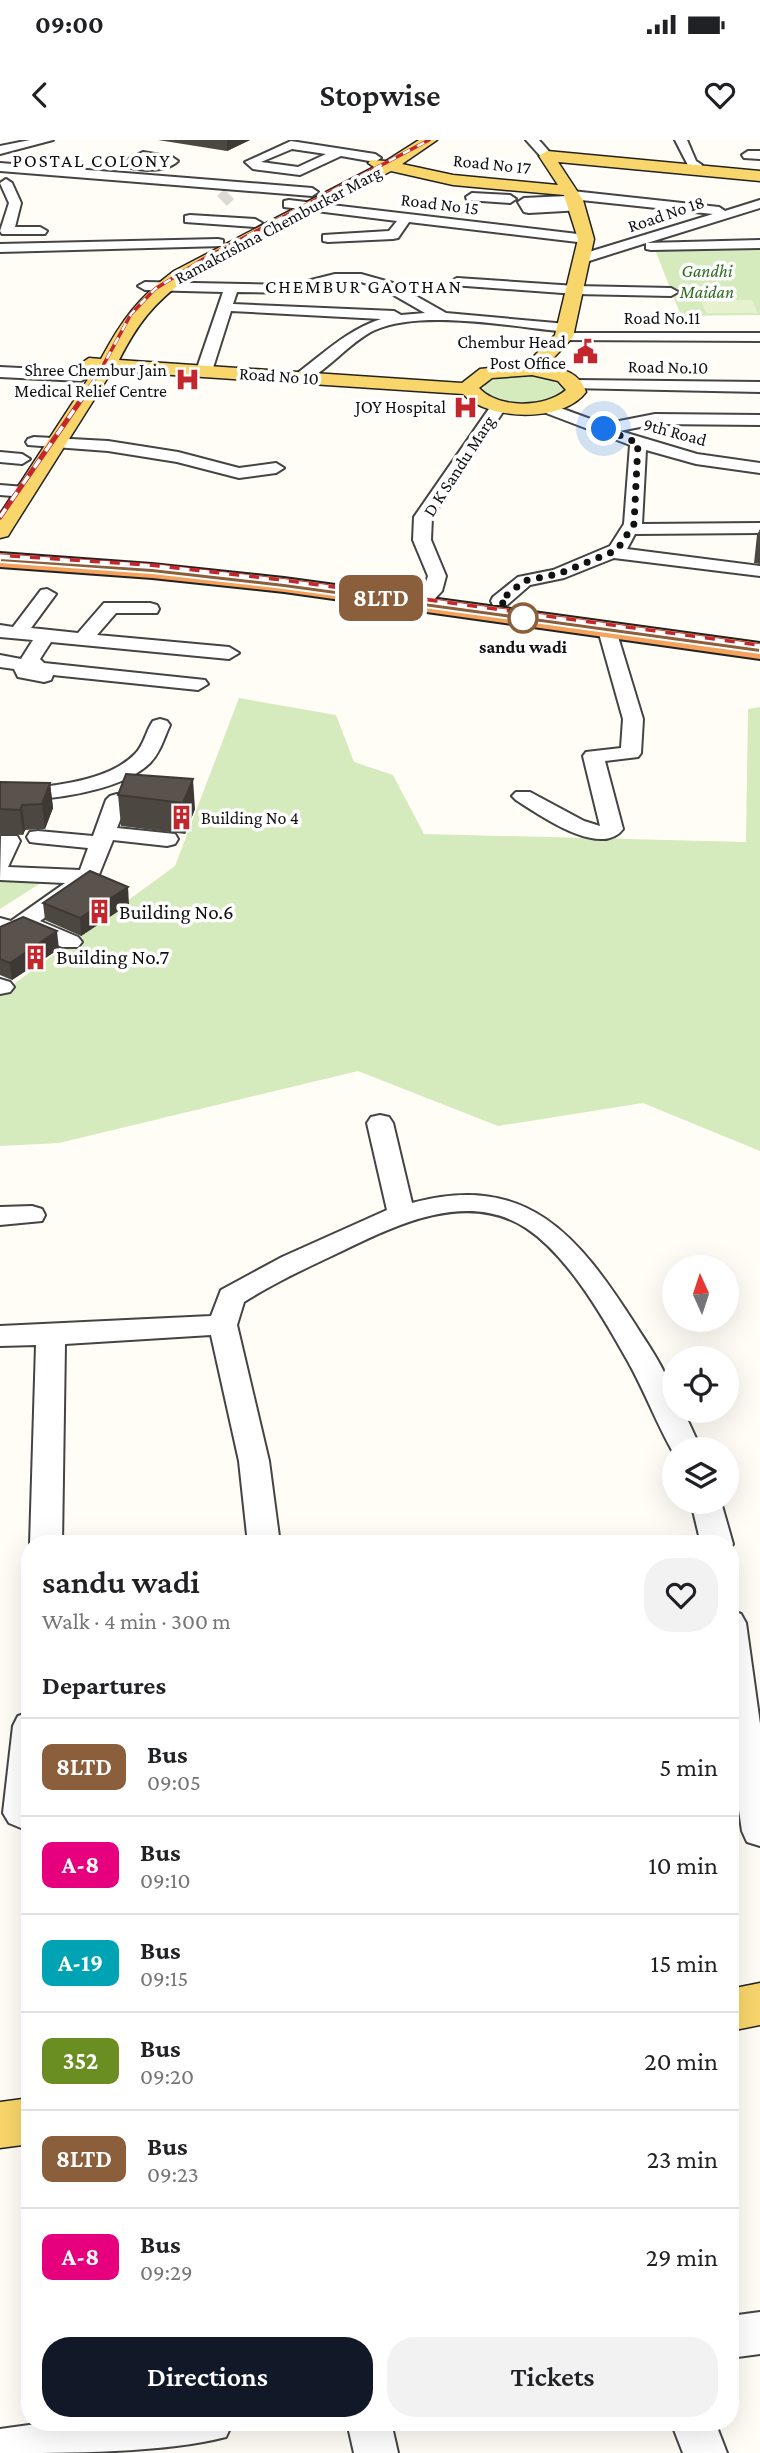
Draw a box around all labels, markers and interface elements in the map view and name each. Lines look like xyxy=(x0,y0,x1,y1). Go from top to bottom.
text: 09:00 xyxy=(35,10,104,39)
icon: back xyxy=(21,76,59,114)
icon: heart xyxy=(701,76,739,114)
text: Stopwise xyxy=(319,77,441,113)
district label: POSTAL COLONY xyxy=(12,150,172,171)
street label: Road No 17 xyxy=(452,150,532,178)
street label: Ramakrishna Chemburkar Marg xyxy=(171,162,385,288)
street label: Road No 15 xyxy=(400,189,480,219)
street label: Road No 18 xyxy=(625,192,707,236)
park label: Gandhi Maidan xyxy=(679,261,734,302)
district label: CHEMBUR GAOTHAN xyxy=(265,276,463,297)
street label: Road No.11 xyxy=(624,308,700,328)
place label: Chembur Head Post Office xyxy=(457,332,567,373)
public building icon: Chembur Head Post Office xyxy=(572,338,600,366)
street label: Road No.10 xyxy=(628,356,708,378)
place label: Shree Chembur Jain Medical Relief Centre xyxy=(14,360,167,401)
street label: Road No 10 xyxy=(238,363,320,389)
hospital icon: Shree Chembur Jain Medical Relief Centre xyxy=(173,366,201,394)
hospital icon: JOY Hospital xyxy=(452,393,480,421)
place label: JOY Hospital xyxy=(353,397,446,417)
your location xyxy=(586,411,621,446)
street label: D K Sandu Marg xyxy=(419,412,499,520)
street label: 9th Road xyxy=(641,414,709,450)
line badge: 8LTD xyxy=(332,575,430,621)
text: 8LTD xyxy=(353,584,409,611)
marker: sandu wadi xyxy=(508,603,538,633)
place label: sandu wadi xyxy=(479,637,568,657)
building icon: Building No 4 xyxy=(167,804,195,832)
place label: Building No 4 xyxy=(201,808,299,828)
building icon: Building No.6 xyxy=(85,898,113,926)
place label: Building No.6 xyxy=(119,900,234,924)
building icon: Building No.7 xyxy=(22,943,50,971)
place label: Building No.7 xyxy=(56,945,170,969)
north arrow xyxy=(662,1255,738,1332)
map controls xyxy=(662,1255,739,1514)
button: locate xyxy=(662,1346,739,1423)
button: layers xyxy=(662,1437,739,1514)
button: heart xyxy=(644,1558,718,1632)
text: sandu wadi xyxy=(42,1563,200,1600)
text: Walk · 4 min · 300 m xyxy=(42,1608,231,1634)
text: Departures xyxy=(42,1671,166,1700)
text: Bus xyxy=(147,1740,188,1769)
text: 8LTD xyxy=(56,1753,112,1780)
text: 5 min xyxy=(659,1753,718,1782)
text: 09:05 xyxy=(147,1769,201,1795)
text: Bus xyxy=(140,1838,181,1867)
text: A-8 xyxy=(62,1851,99,1878)
text: 10 min xyxy=(648,1851,718,1880)
text: 09:10 xyxy=(140,1867,191,1893)
text: Bus xyxy=(140,1936,181,1965)
text: A-19 xyxy=(58,1949,103,1976)
text: 15 min xyxy=(651,1949,718,1978)
text: 09:15 xyxy=(140,1965,188,1991)
text: Bus xyxy=(140,2034,181,2063)
text: 352 xyxy=(63,2047,98,2074)
text: 20 min xyxy=(644,2047,718,2076)
text: 09:20 xyxy=(140,2063,194,2089)
text: Bus xyxy=(147,2132,188,2161)
text: 8LTD xyxy=(56,2145,112,2172)
text: 23 min xyxy=(647,2145,718,2174)
text: 09:23 xyxy=(147,2161,199,2187)
text: Bus xyxy=(140,2230,181,2259)
text: A-8 xyxy=(62,2243,99,2270)
text: 29 min xyxy=(646,2243,718,2272)
text: 09:29 xyxy=(140,2259,193,2285)
button: Directions xyxy=(42,2337,373,2417)
button: Tickets xyxy=(387,2337,718,2417)

